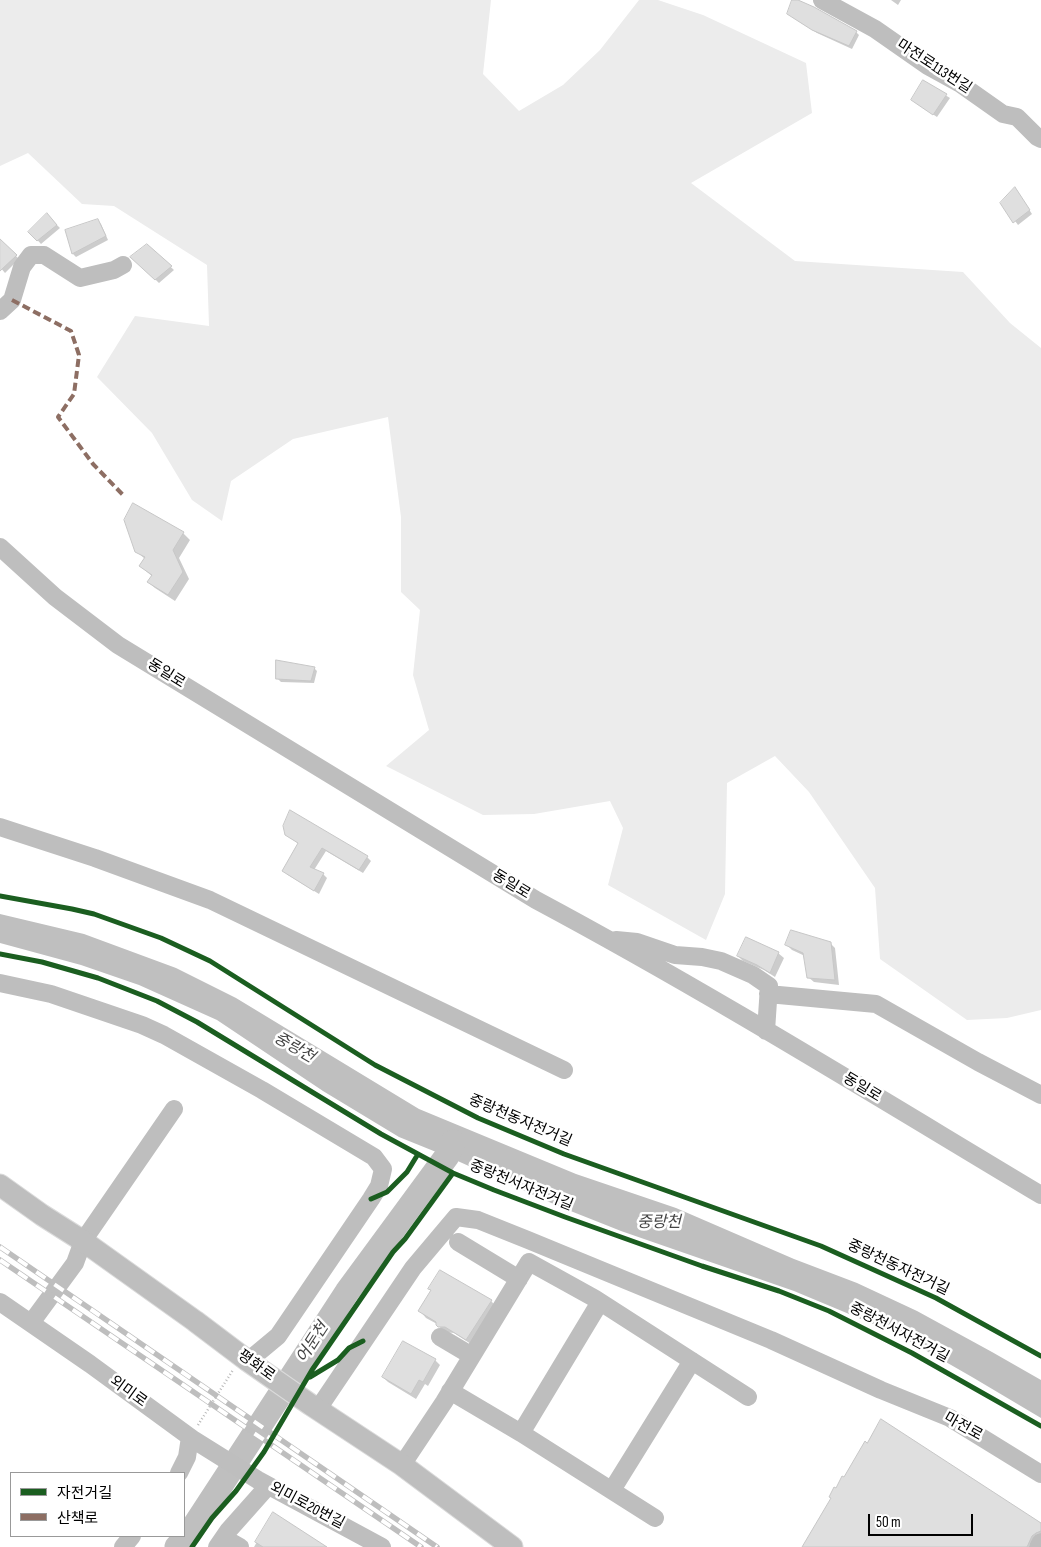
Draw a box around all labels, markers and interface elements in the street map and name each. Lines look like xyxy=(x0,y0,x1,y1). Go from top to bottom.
street label: 마전로113번길 xyxy=(893,36,975,98)
street label: 동일로 xyxy=(144,655,188,693)
street label: 동일로 xyxy=(489,867,533,903)
water label: 중랑천 xyxy=(270,1029,318,1067)
street label: 동일로 xyxy=(840,1070,884,1106)
street label: 중랑천동자전거길 xyxy=(466,1091,574,1151)
street label: 중랑천서자전거길 xyxy=(466,1157,576,1215)
water label: 중랑천 xyxy=(637,1213,681,1233)
street label: 중랑천동자전거길 xyxy=(844,1237,952,1299)
street label: 중랑천서자전거길 xyxy=(846,1299,952,1367)
water label: 어둔천 xyxy=(293,1319,333,1367)
street label: 평화로 xyxy=(234,1347,278,1385)
street label: 외미로 xyxy=(106,1373,150,1411)
street label: 마전로 xyxy=(941,1409,985,1445)
legend xyxy=(10,1472,185,1537)
street label: 외미로20번길 xyxy=(267,1479,347,1533)
text: 자전거길 xyxy=(57,1484,112,1503)
scale bar xyxy=(871,1504,976,1536)
text: 산책로 xyxy=(57,1509,98,1528)
text: 50 m xyxy=(876,1513,901,1532)

